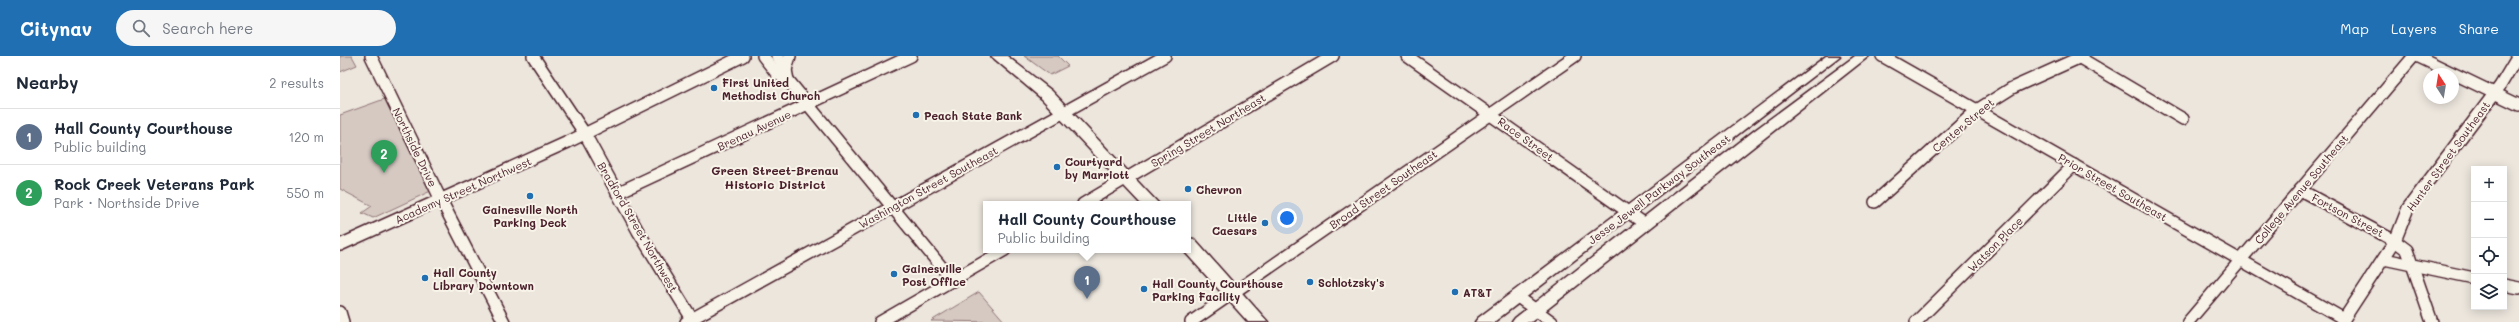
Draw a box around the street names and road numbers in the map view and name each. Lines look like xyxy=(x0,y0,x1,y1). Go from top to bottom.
street label: Spring Street Northeast xyxy=(1148,90,1268,170)
street label: Center Street xyxy=(1929,95,1997,155)
street label: Hunter Street Southeast xyxy=(2403,98,2493,214)
street label: Northside Drive xyxy=(389,105,441,189)
street label: Brenau Avenue xyxy=(715,106,793,154)
street label: Race Street xyxy=(1495,114,1557,164)
street label: Jesse Jewell Parkway Southeast xyxy=(1585,130,1733,247)
street label: College Avenue Southeast xyxy=(2251,131,2351,247)
street label: Washington Street Southeast xyxy=(856,142,1000,232)
street label: Broad Street Southeast xyxy=(1326,146,1440,232)
street label: Prior Street Southeast xyxy=(2056,150,2170,224)
street label: Academy Street Northwest xyxy=(392,153,534,227)
street label: Bradford Street Northwest xyxy=(594,159,682,295)
street label: Fortson Street xyxy=(2309,190,2387,240)
street label: Watson Place xyxy=(1964,213,2026,275)

